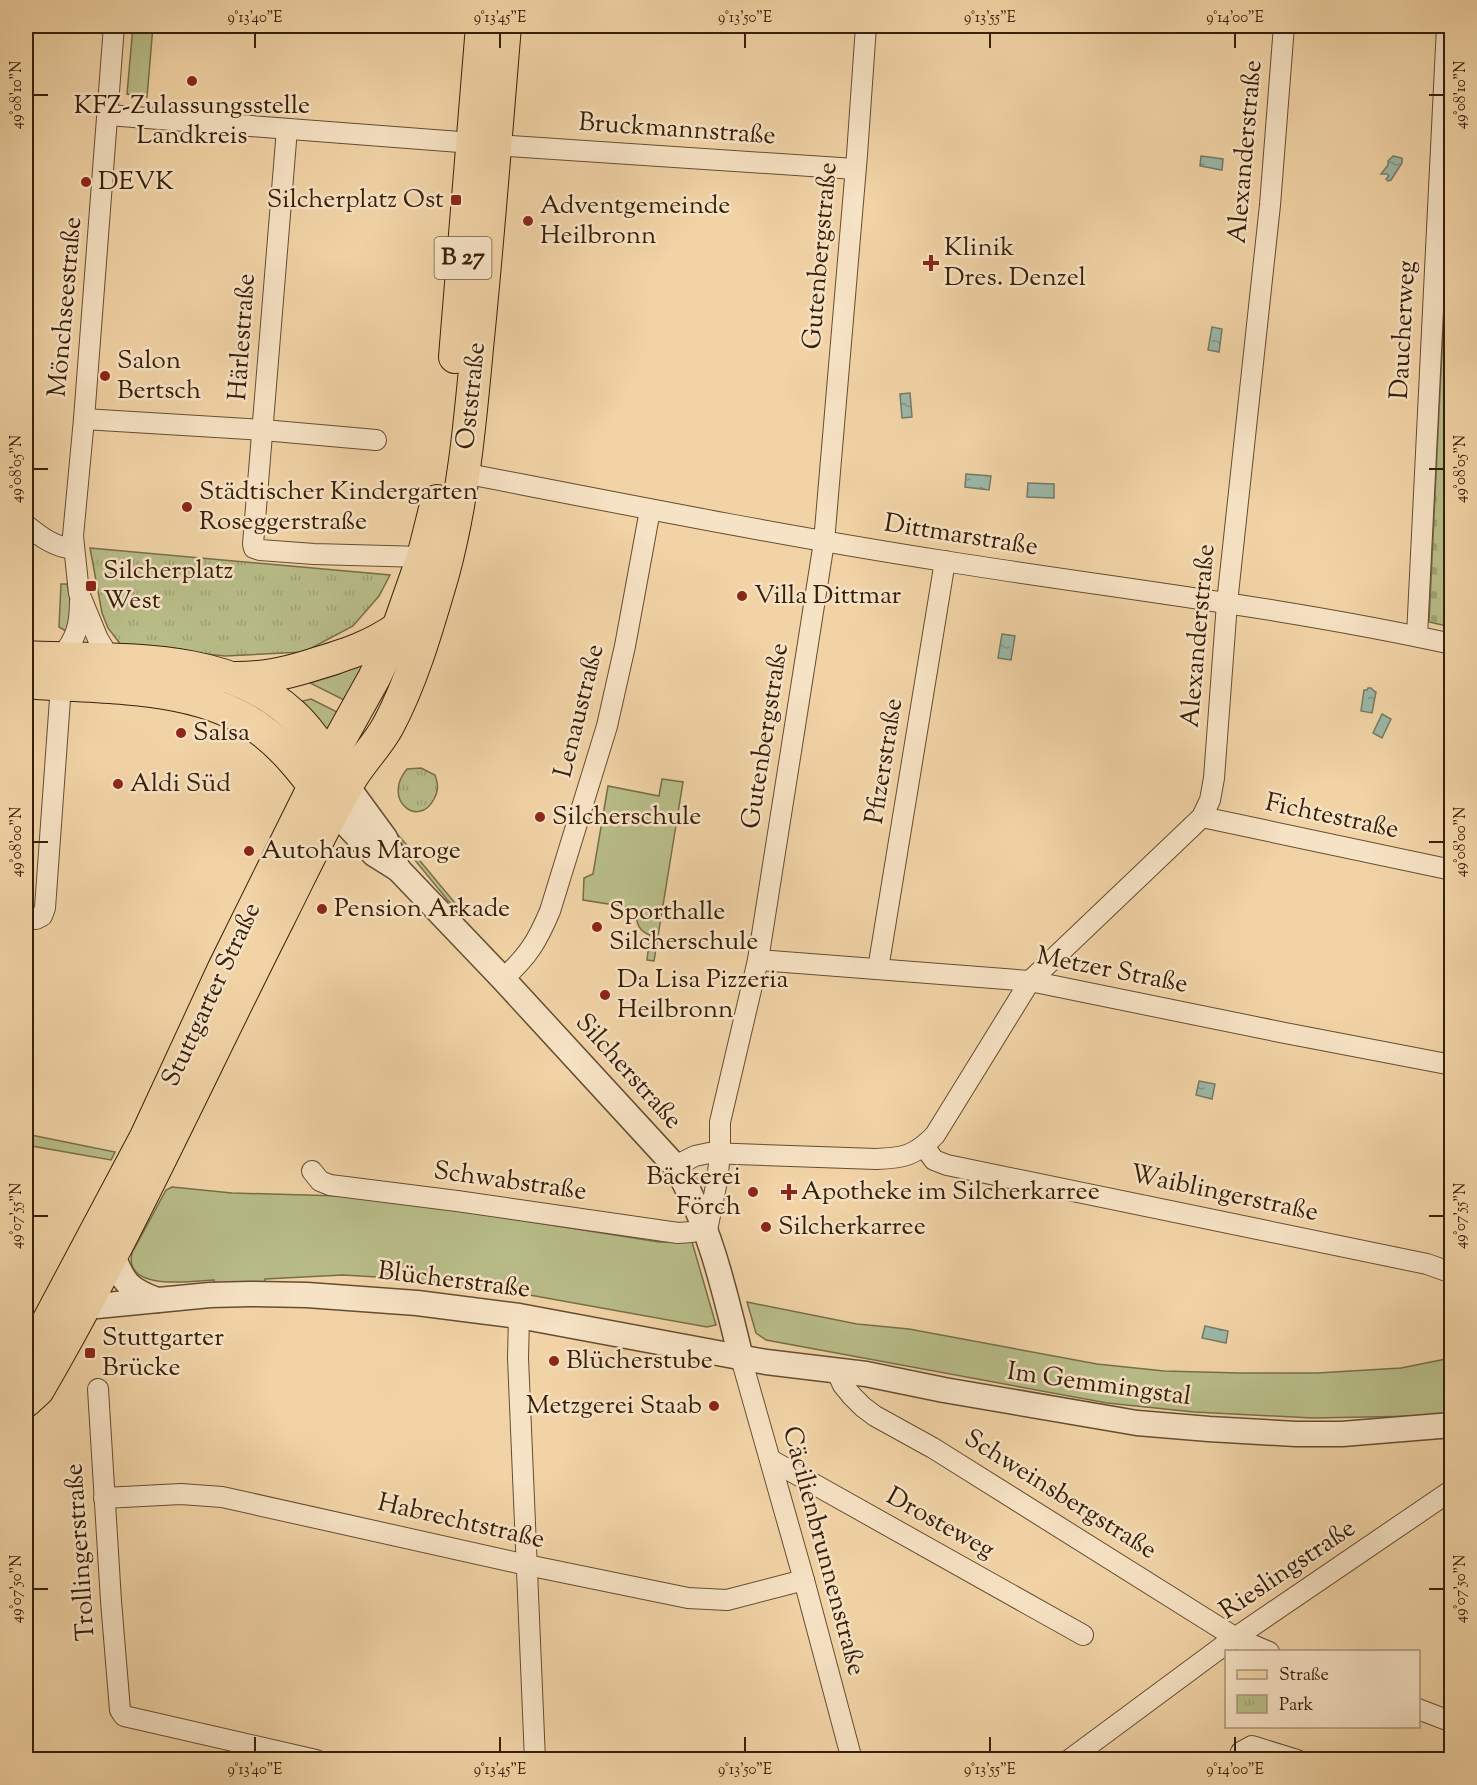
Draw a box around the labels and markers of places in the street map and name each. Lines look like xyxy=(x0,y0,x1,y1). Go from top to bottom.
marker: KFZ-Zulassungsstelle Landkreis xyxy=(185,74,199,88)
place label: KFZ-Zulassungsstelle Landkreis xyxy=(74,88,310,155)
place label: DEVK xyxy=(98,164,174,201)
marker: DEVK xyxy=(79,175,93,189)
place label: Silcherplatz Ost xyxy=(267,182,444,219)
place label: Adventgemeinde Heilbronn xyxy=(540,188,730,255)
marker: Silcherplatz Ost xyxy=(449,193,463,207)
marker: Adventgemeinde Heilbronn xyxy=(521,214,535,228)
place label: Klinik Dres. Denzel xyxy=(944,230,1086,297)
marker: Klinik Dres. Denzel xyxy=(922,254,940,272)
place label: Salon Bertsch xyxy=(117,343,201,410)
marker: Salon Bertsch xyxy=(98,369,112,383)
place label: Städtischer Kindergarten Roseggerstraße xyxy=(199,474,478,541)
marker: Städtischer Kindergarten Roseggerstraße xyxy=(180,500,194,514)
place label: Silcherplatz West xyxy=(103,553,234,620)
place label: Villa Dittmar xyxy=(754,578,902,615)
marker: Silcherplatz West xyxy=(84,579,98,593)
marker: Villa Dittmar xyxy=(735,589,749,603)
place label: Salsa xyxy=(193,715,250,752)
marker: Salsa xyxy=(174,726,188,740)
place label: Aldi Süd xyxy=(130,766,231,803)
marker: Aldi Süd xyxy=(111,777,125,791)
place label: Silcherschule xyxy=(552,799,701,836)
marker: Silcherschule xyxy=(533,810,547,824)
place label: Autohaus Maroge xyxy=(261,833,461,870)
marker: Autohaus Maroge xyxy=(242,844,256,858)
place label: Pension Arkade xyxy=(334,891,510,928)
place label: Sporthalle Silcherschule xyxy=(609,894,758,961)
marker: Pension Arkade xyxy=(315,902,329,916)
marker: Sporthalle Silcherschule xyxy=(590,920,604,934)
place label: Da Lisa Pizzeria Heilbronn xyxy=(617,962,789,1029)
marker: Da Lisa Pizzeria Heilbronn xyxy=(598,988,612,1002)
place label: Bäckerei Förch xyxy=(646,1159,741,1226)
place label: Apotheke im Silcherkarree xyxy=(801,1174,1100,1211)
marker: Bäckerei Förch xyxy=(746,1185,760,1199)
marker: Apotheke im Silcherkarree xyxy=(782,1185,796,1199)
place label: Silcherkarree xyxy=(778,1209,926,1246)
marker: Silcherkarree xyxy=(759,1220,773,1234)
place label: Stuttgarter Brücke xyxy=(102,1320,224,1387)
place label: Blücherstube xyxy=(566,1343,713,1380)
marker: Stuttgarter Brücke xyxy=(83,1346,97,1360)
marker: Blücherstube xyxy=(547,1354,561,1368)
place label: Metzgerei Staab xyxy=(526,1388,702,1425)
marker: Metzgerei Staab xyxy=(707,1399,721,1413)

